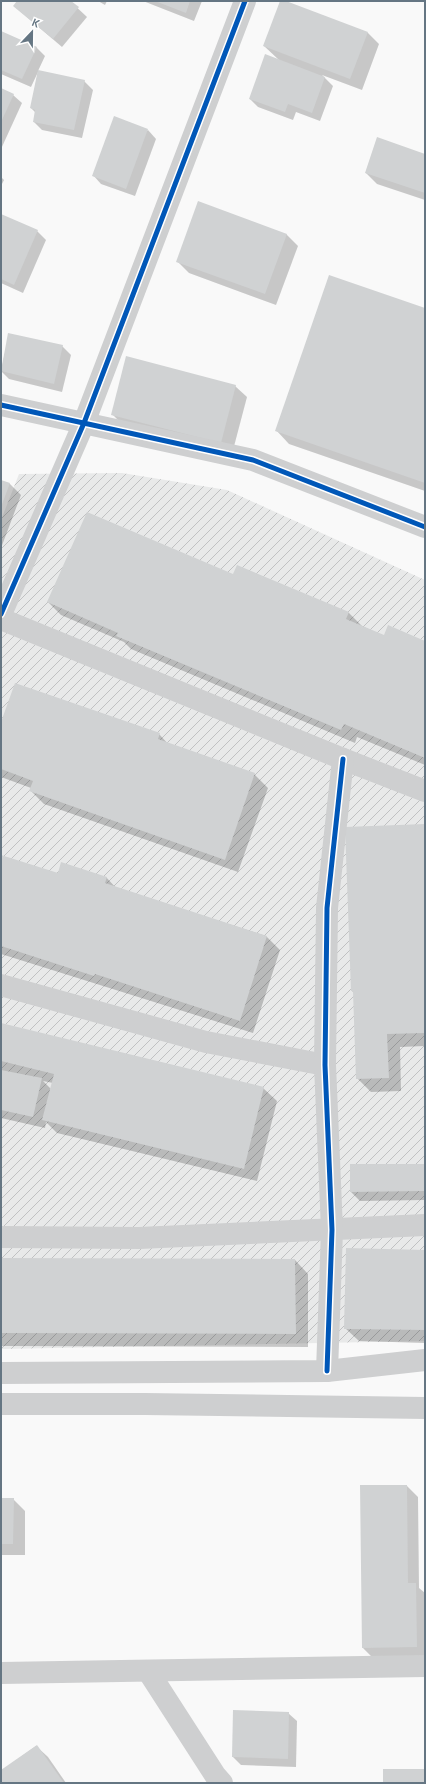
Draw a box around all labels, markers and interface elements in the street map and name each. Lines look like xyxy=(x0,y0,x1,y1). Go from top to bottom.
north arrow xyxy=(12,12,52,52)
text: K xyxy=(30,15,42,31)

